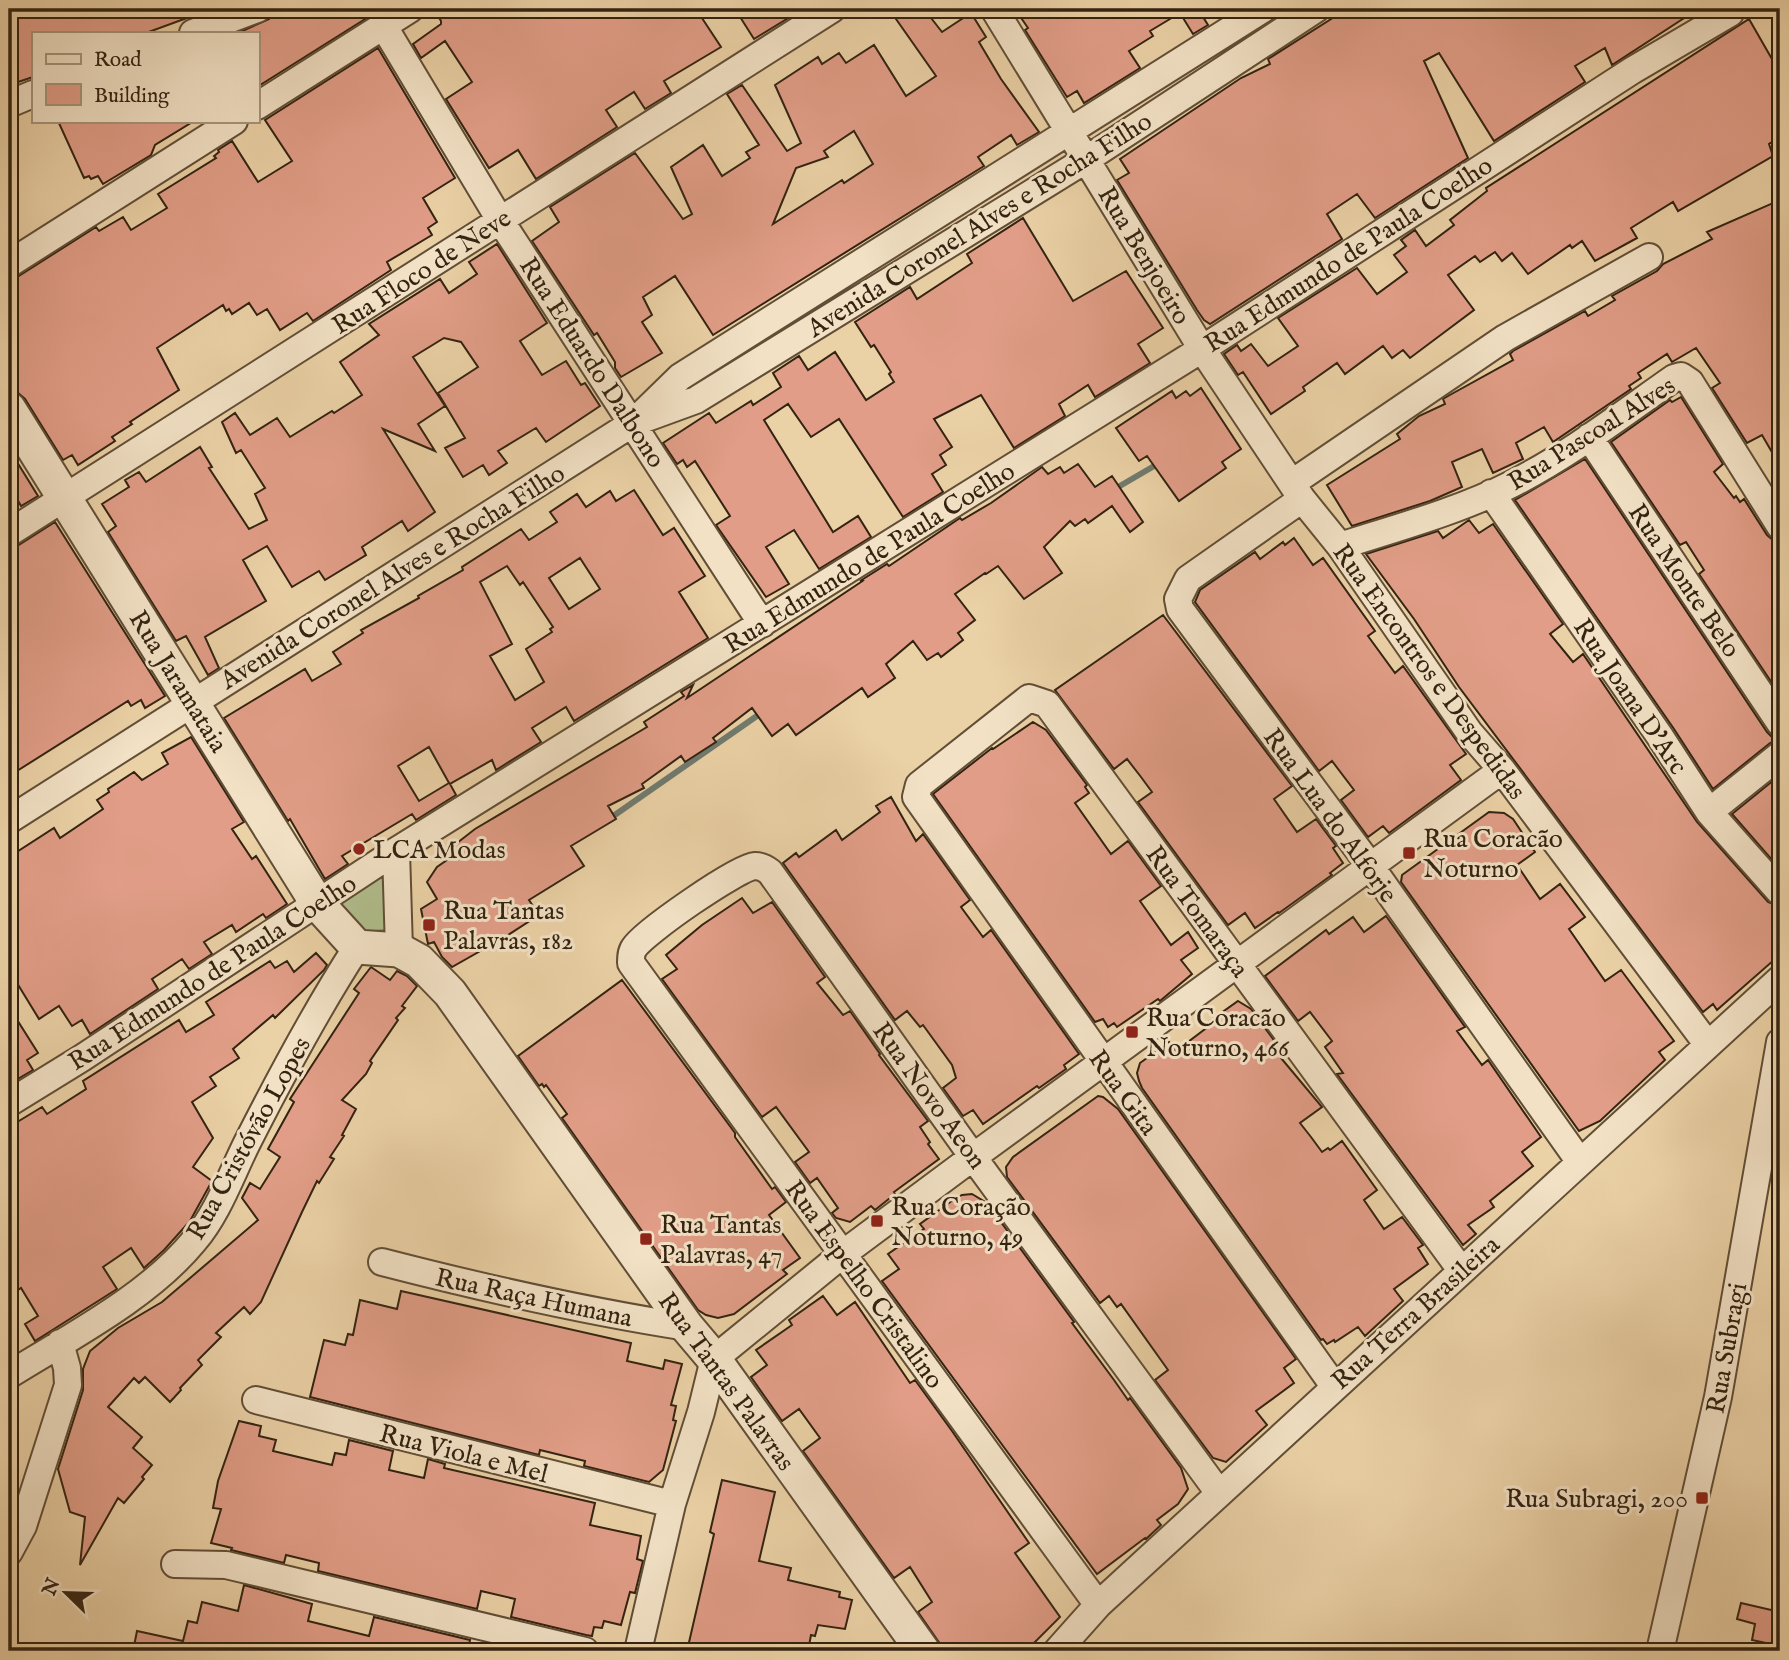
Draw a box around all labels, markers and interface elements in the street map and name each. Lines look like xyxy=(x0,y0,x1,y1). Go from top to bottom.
legend xyxy=(32,32,259,122)
text: Road xyxy=(94,47,142,74)
text: Building xyxy=(94,83,170,110)
street label: Avenida Coronel Alves e Rocha Filho xyxy=(800,105,1158,346)
street label: Rua Edmundo de Paula Coelho xyxy=(1198,150,1499,361)
street label: Rua Benjoeiro xyxy=(1090,181,1198,331)
street label: Rua Floco de Neve xyxy=(326,202,518,342)
street label: Rua Eduardo Dalbono xyxy=(511,251,672,474)
street label: Rua Pascoal Alves xyxy=(1502,370,1682,499)
street label: Rua Edmundo de Paula Coelho xyxy=(718,455,1022,662)
street label: Avenida Coronel Alves e Rocha Filho xyxy=(213,457,571,698)
street label: Rua Monte Belo xyxy=(1620,498,1747,664)
street label: Rua Encontros e Despedidas xyxy=(1325,537,1533,806)
street label: Rua Jaramataia xyxy=(121,604,235,760)
street label: Rua Joana D'Arc xyxy=(1565,612,1694,781)
street label: Rua Lua do Alforje xyxy=(1255,722,1404,910)
place label: Rua Coracão Noturno xyxy=(1423,823,1563,886)
place label: LCA Modas xyxy=(373,834,506,867)
street label: Rua Tomaraça xyxy=(1138,839,1256,985)
marker: LCA Modas xyxy=(351,841,367,857)
marker: Rua Coracão Noturno xyxy=(1401,845,1417,861)
street label: Rua Edmundo de Paula Coelho xyxy=(62,868,363,1079)
place label: Rua Tantas Palavras, 182 xyxy=(443,895,573,958)
marker: Rua Tantas Palavras, 182 xyxy=(421,917,437,933)
place label: Rua Coracão Noturno, 466 xyxy=(1146,1002,1290,1065)
street label: Rua Novo Aeon xyxy=(864,1016,993,1176)
marker: Rua Coracão Noturno, 466 xyxy=(1124,1024,1140,1040)
street label: Rua Cristóvão Lopes xyxy=(180,1031,319,1246)
street label: Rua Gita xyxy=(1081,1044,1165,1143)
street label: Rua Espelho Cristalino xyxy=(777,1174,951,1396)
place label: Rua Coração Noturno, 49 xyxy=(891,1191,1031,1254)
place label: Rua Tantas Palavras, 47 xyxy=(660,1209,782,1272)
marker: Rua Coração Noturno, 49 xyxy=(869,1213,885,1229)
street label: Rua Terra Brasileira xyxy=(1325,1228,1508,1397)
marker: Rua Tantas Palavras, 47 xyxy=(638,1231,654,1247)
street label: Rua Raça Humana xyxy=(432,1261,636,1336)
street label: Rua Subragi xyxy=(1700,1280,1755,1416)
street label: Rua Tantas Palavras xyxy=(650,1286,802,1478)
street label: Rua Viola e Mel xyxy=(376,1418,552,1492)
place label: Rua Subragi, 200 xyxy=(1505,1483,1688,1516)
marker: Rua Subragi, 200 xyxy=(1694,1490,1710,1506)
north arrow xyxy=(32,1558,102,1628)
text: N xyxy=(38,1574,67,1600)

